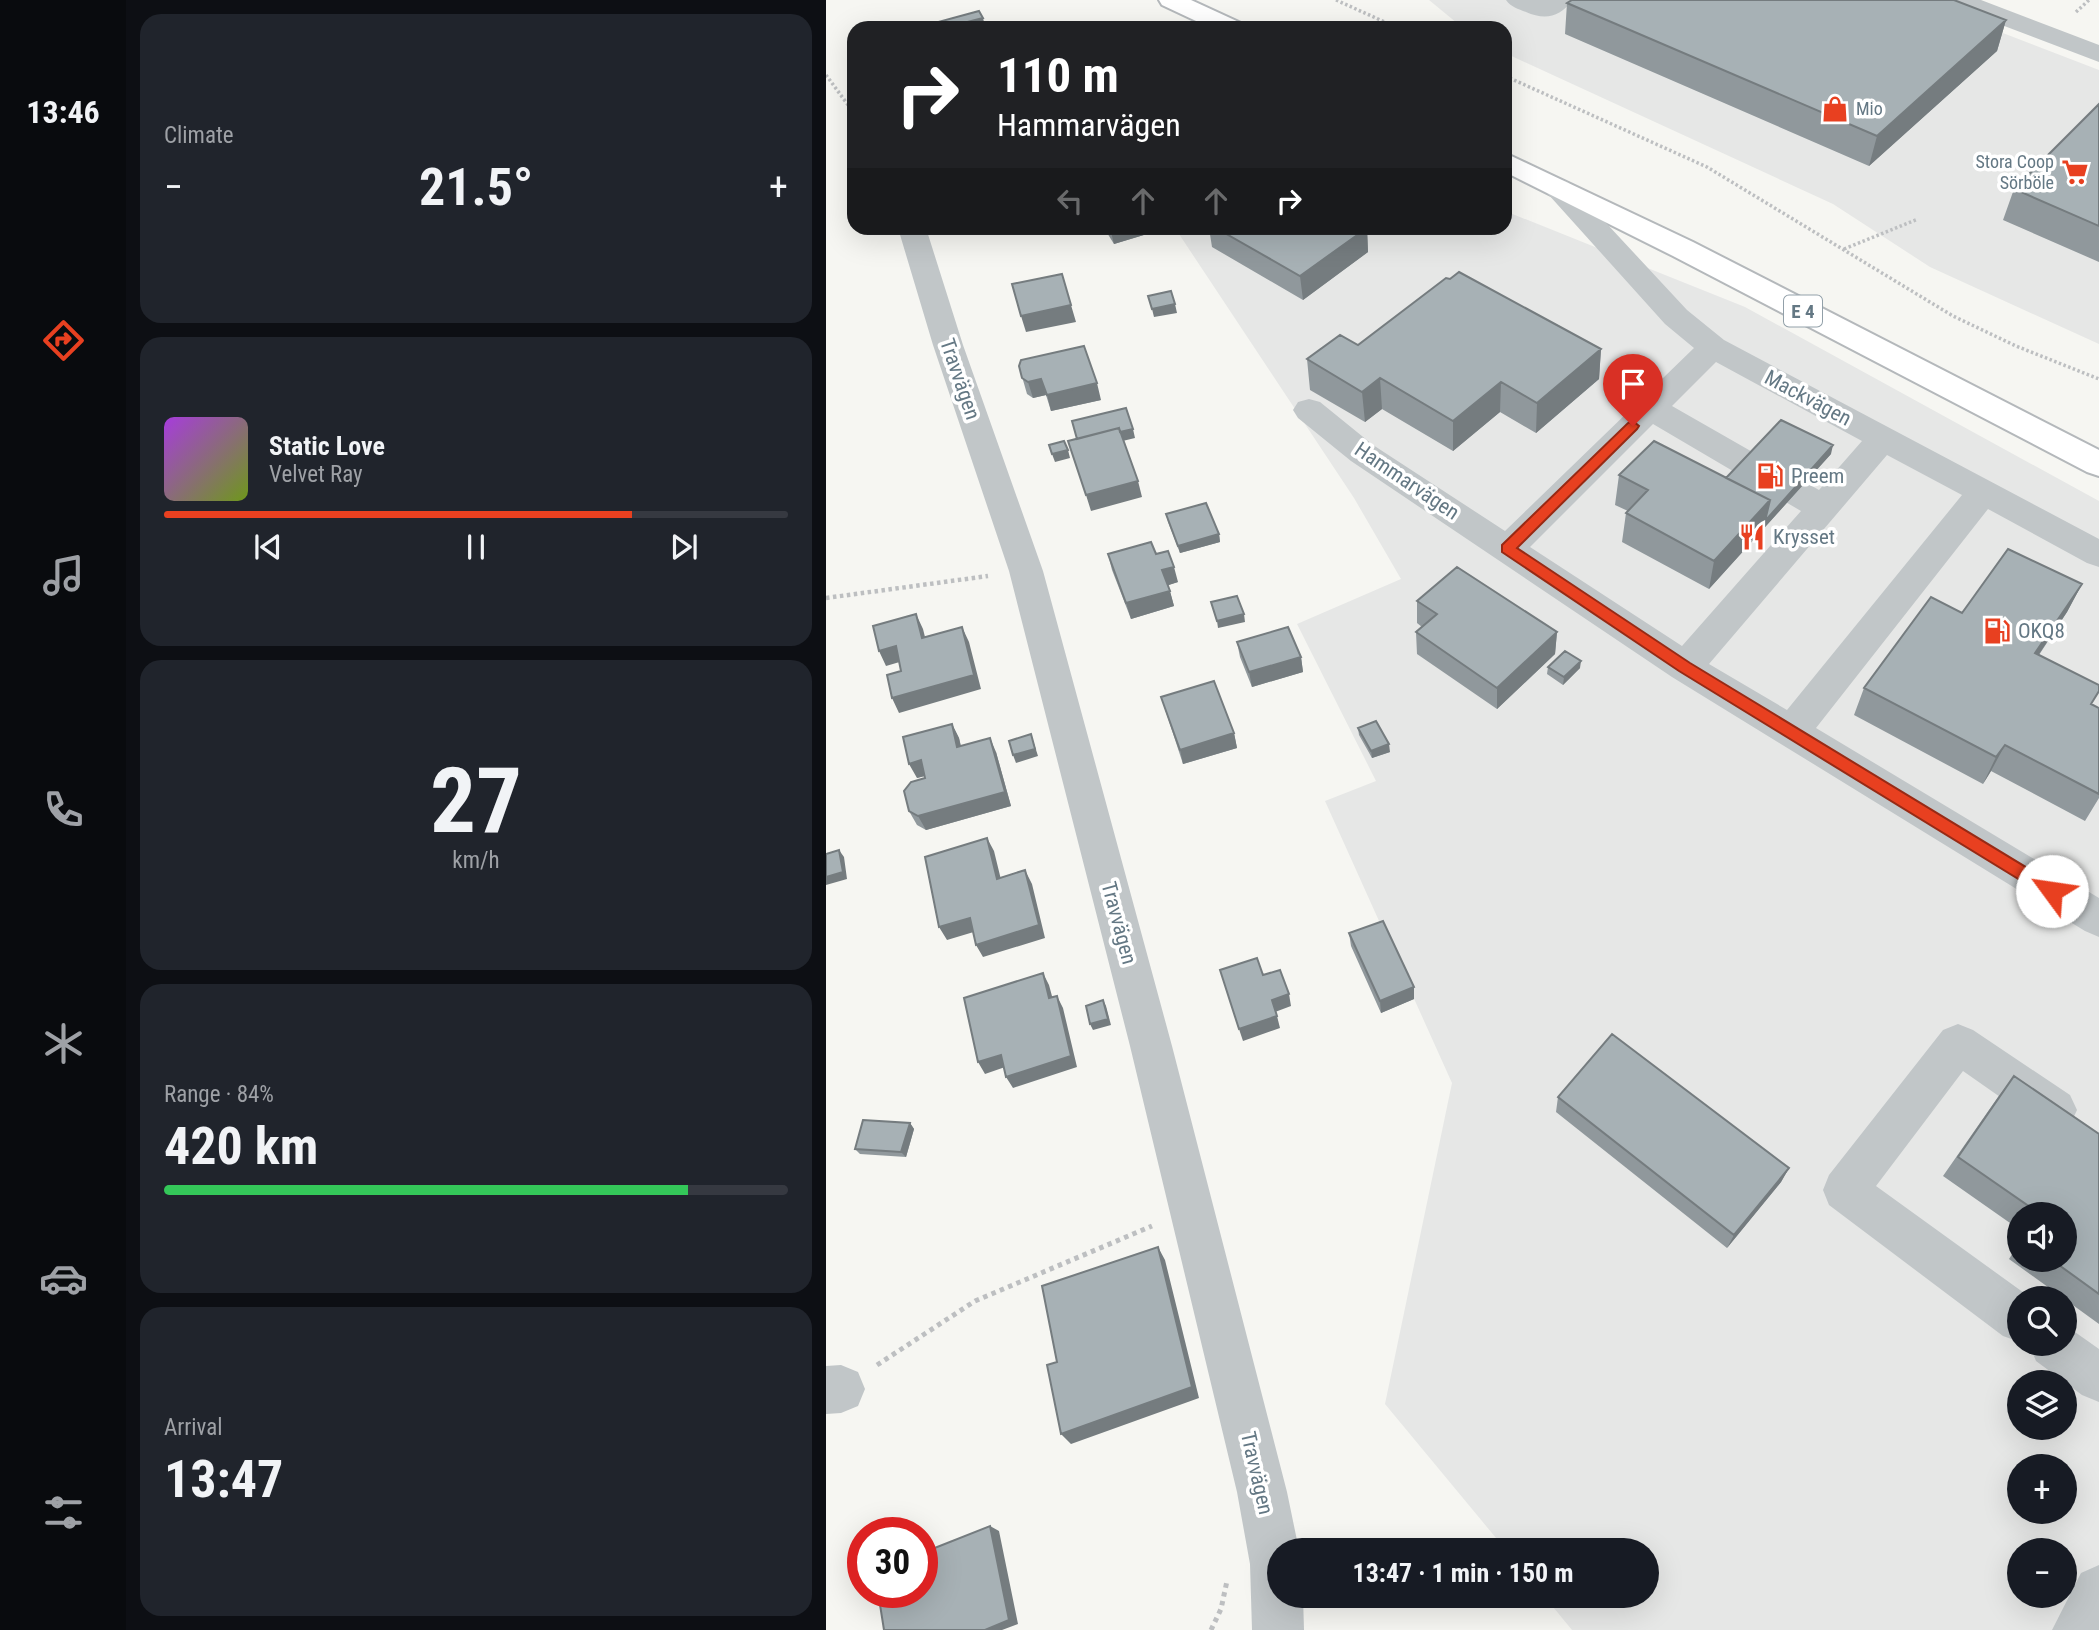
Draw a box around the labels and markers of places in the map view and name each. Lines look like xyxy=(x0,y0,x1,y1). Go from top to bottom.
shop icon: Mio xyxy=(1820,94,1850,124)
place label: Mio xyxy=(1856,98,1883,119)
place label: Stora Coop Sörböle xyxy=(1975,151,2054,193)
supermarket icon: Stora Coop Sörböle xyxy=(2060,157,2090,187)
pin xyxy=(1603,354,1663,426)
fuel station icon: Preem xyxy=(1755,461,1785,491)
place label: Preem xyxy=(1791,464,1844,488)
restaurant icon: Krysset xyxy=(1737,522,1767,552)
place label: Krysset xyxy=(1773,525,1835,549)
fuel station icon: OKQ8 xyxy=(1982,616,2012,646)
place label: OKQ8 xyxy=(2018,619,2065,643)

